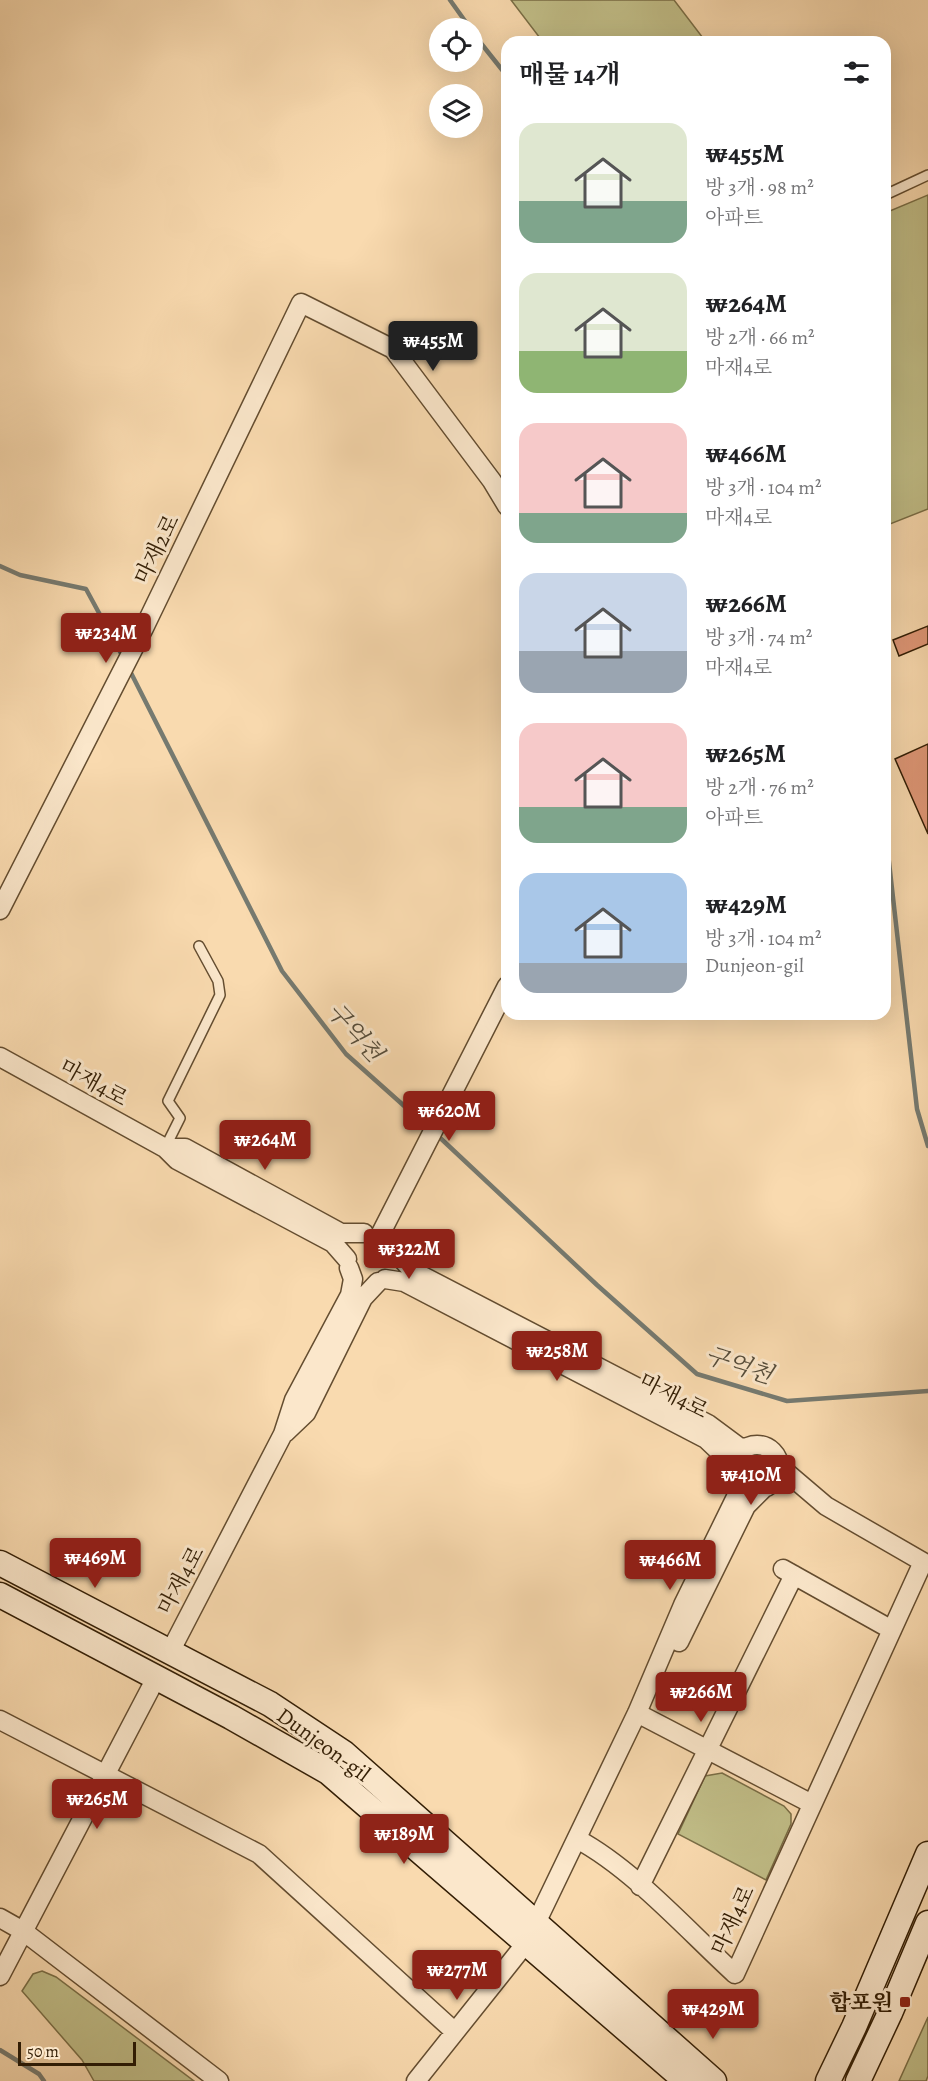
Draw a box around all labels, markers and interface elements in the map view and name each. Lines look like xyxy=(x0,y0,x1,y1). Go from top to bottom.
map controls xyxy=(429,18,483,138)
button: locate xyxy=(429,18,483,72)
icon: filters xyxy=(840,56,873,89)
text: 매물 14개 xyxy=(519,57,620,92)
button: layers xyxy=(429,84,483,138)
text: ₩455M xyxy=(705,136,784,171)
icon: home xyxy=(567,147,639,219)
text: 방 3개 · 98 m² xyxy=(705,174,814,201)
text: 아파트 xyxy=(705,204,763,231)
text: ₩264M xyxy=(705,286,787,321)
icon: home xyxy=(567,297,639,369)
pin: ₩455M xyxy=(391,321,475,372)
text: 방 2개 · 66 m² xyxy=(705,324,815,351)
text: ₩455M xyxy=(402,327,464,354)
text: 마재4로 xyxy=(705,354,772,381)
text: ₩466M xyxy=(705,436,787,471)
icon: home xyxy=(567,447,639,519)
text: 방 3개 · 104 m² xyxy=(705,474,822,501)
text: 마재4로 xyxy=(705,504,772,531)
street label: 마재2로 xyxy=(127,510,187,589)
text: ₩266M xyxy=(705,586,787,621)
icon: home xyxy=(567,597,639,669)
pin: ₩234M xyxy=(64,613,148,664)
text: ₩234M xyxy=(75,619,137,646)
text: 방 3개 · 74 m² xyxy=(705,624,812,651)
text: 마재4로 xyxy=(705,654,772,681)
text: ₩265M xyxy=(705,736,786,771)
icon: home xyxy=(567,747,639,819)
text: 방 2개 · 76 m² xyxy=(705,774,814,801)
text: 아파트 xyxy=(705,804,763,831)
text: ₩429M xyxy=(705,887,787,922)
icon: home xyxy=(567,897,639,969)
text: 방 3개 · 104 m² xyxy=(705,925,822,952)
text: Dunjeon-gil xyxy=(705,952,804,979)
water label: 구억천 xyxy=(320,995,391,1070)
street label: 마재4로 xyxy=(54,1052,133,1114)
pin: ₩620M xyxy=(407,1091,491,1142)
text: ₩620M xyxy=(417,1097,481,1124)
pin: ₩264M xyxy=(223,1120,307,1171)
text: ₩264M xyxy=(233,1126,297,1153)
pin: ₩322M xyxy=(367,1229,451,1280)
text: ₩322M xyxy=(378,1235,440,1262)
pin: ₩258M xyxy=(515,1331,599,1382)
text: ₩258M xyxy=(526,1337,588,1364)
water label: 구억천 xyxy=(701,1339,779,1392)
street label: 마재4로 xyxy=(634,1366,713,1426)
pin: ₩410M xyxy=(709,1455,793,1506)
text: ₩410M xyxy=(720,1461,782,1488)
pin: ₩469M xyxy=(53,1538,137,1589)
pin: ₩466M xyxy=(628,1540,712,1591)
street label: 마재4로 xyxy=(150,1541,211,1620)
text: ₩469M xyxy=(64,1544,126,1571)
text: ₩466M xyxy=(639,1546,701,1573)
pin: ₩266M xyxy=(659,1672,743,1723)
text: ₩266M xyxy=(670,1678,732,1705)
street label: Dunjeon-gil xyxy=(271,1701,376,1789)
pin: ₩265M xyxy=(55,1779,139,1830)
text: ₩265M xyxy=(66,1785,128,1812)
pin: ₩189M xyxy=(362,1814,446,1865)
text: ₩189M xyxy=(374,1820,434,1847)
street label: 마재4로 xyxy=(704,1881,762,1960)
pin: ₩277M xyxy=(415,1950,499,2001)
text: ₩277M xyxy=(426,1956,488,1983)
place label: 합포원 xyxy=(829,1988,893,2018)
pin: ₩429M xyxy=(671,1989,755,2040)
text: ₩429M xyxy=(682,1995,744,2022)
marker: 합포원 xyxy=(898,1995,912,2009)
scale bar xyxy=(18,2039,136,2066)
text: 50 m xyxy=(27,2041,59,2063)

